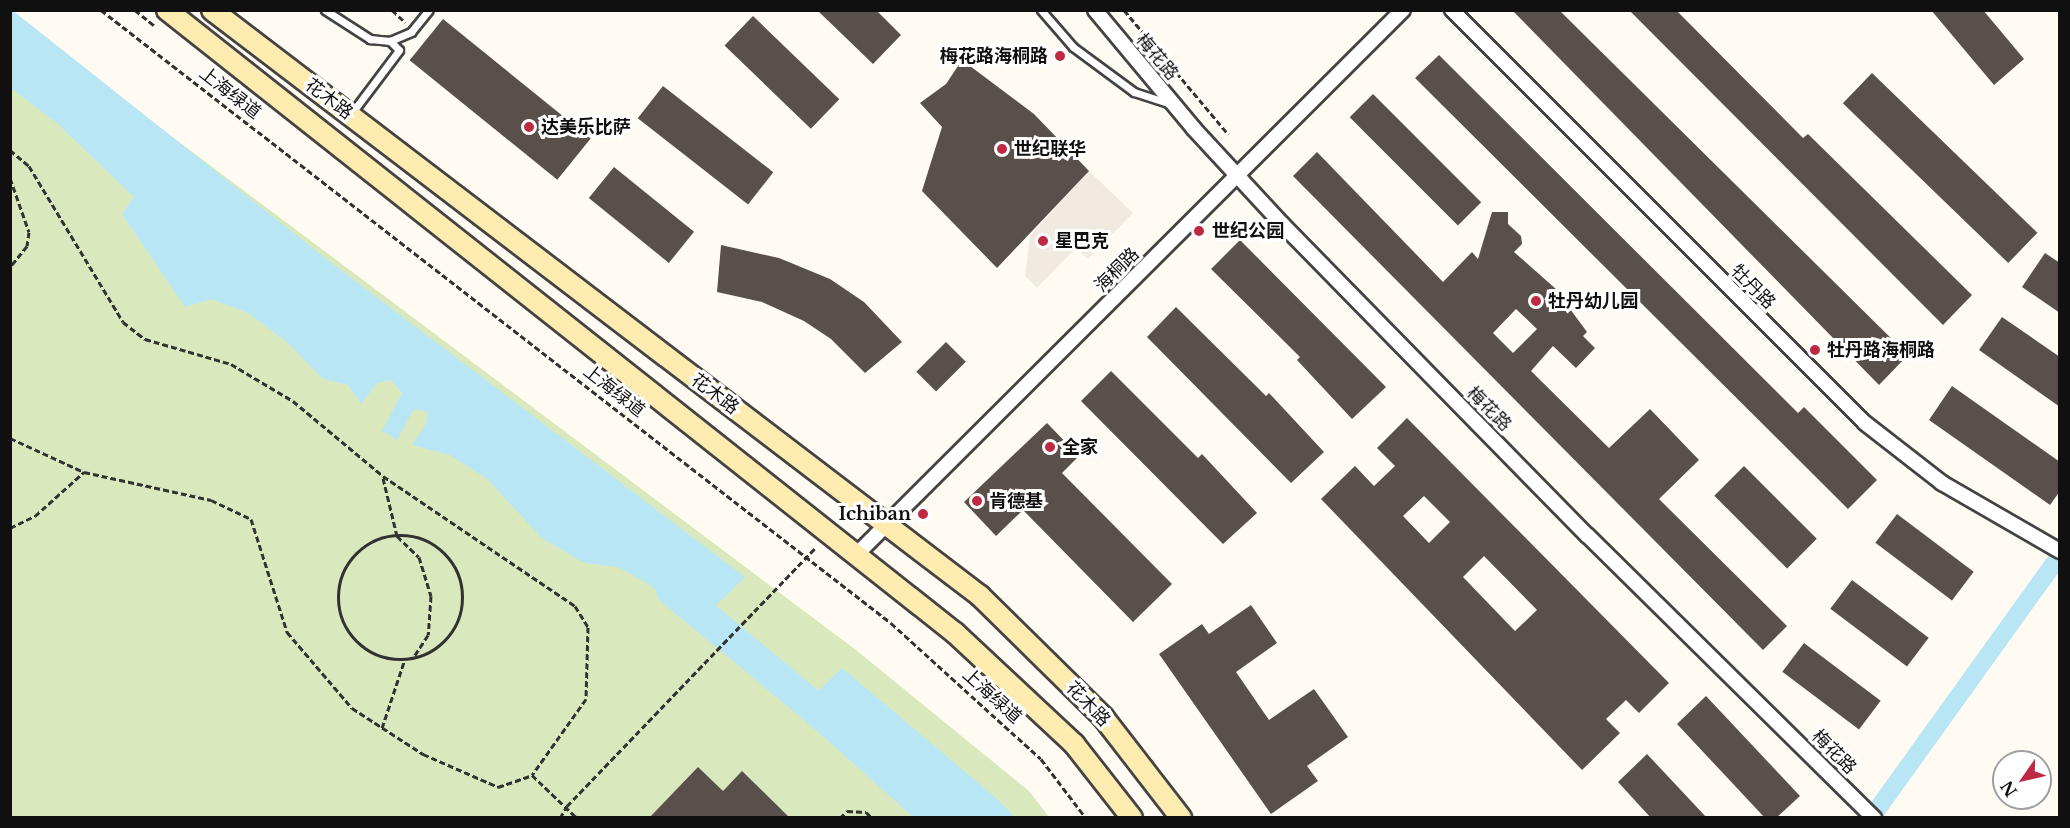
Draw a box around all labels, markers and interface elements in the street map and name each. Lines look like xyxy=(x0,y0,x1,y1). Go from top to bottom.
street label: 梅花路 xyxy=(1131,29,1183,85)
place label: 梅花路海桐路 xyxy=(940,45,1048,67)
marker: 梅花路海桐路 xyxy=(1053,49,1067,63)
street label: 上海绿道 xyxy=(195,62,265,124)
street label: 花木路 xyxy=(301,74,357,124)
place label: 达美乐比萨 xyxy=(541,116,631,138)
marker: 达美乐比萨 xyxy=(522,120,536,134)
place label: 世纪联华 xyxy=(1014,138,1086,160)
marker: 世纪联华 xyxy=(995,142,1009,156)
place label: 世纪公园 xyxy=(1212,220,1284,242)
marker: 世纪公园 xyxy=(1190,222,1208,240)
place label: 星巴克 xyxy=(1055,230,1109,252)
marker: 星巴克 xyxy=(1036,234,1050,248)
street label: 海桐路 xyxy=(1090,243,1144,297)
street label: 牡丹路 xyxy=(1726,260,1780,314)
place label: 牡丹幼儿园 xyxy=(1548,290,1638,312)
marker: 牡丹幼儿园 xyxy=(1529,294,1543,308)
place label: 牡丹路海桐路 xyxy=(1827,339,1935,361)
marker: 牡丹路海桐路 xyxy=(1808,343,1822,357)
street label: 上海绿道 xyxy=(579,360,649,422)
street label: 花木路 xyxy=(687,369,743,419)
street label: 梅花路 xyxy=(1462,382,1516,436)
place label: 全家 xyxy=(1062,436,1098,458)
marker: 全家 xyxy=(1043,440,1057,454)
place label: 肯德基 xyxy=(989,490,1043,512)
marker: 肯德基 xyxy=(970,494,984,508)
place label: Ichiban xyxy=(839,503,911,525)
marker: Ichiban xyxy=(916,507,930,521)
street label: 上海绿道 xyxy=(958,664,1026,728)
street label: 花木路 xyxy=(1061,677,1115,731)
street label: 梅花路 xyxy=(1807,725,1861,779)
north arrow xyxy=(1992,750,2052,810)
text: N xyxy=(1996,777,2021,801)

